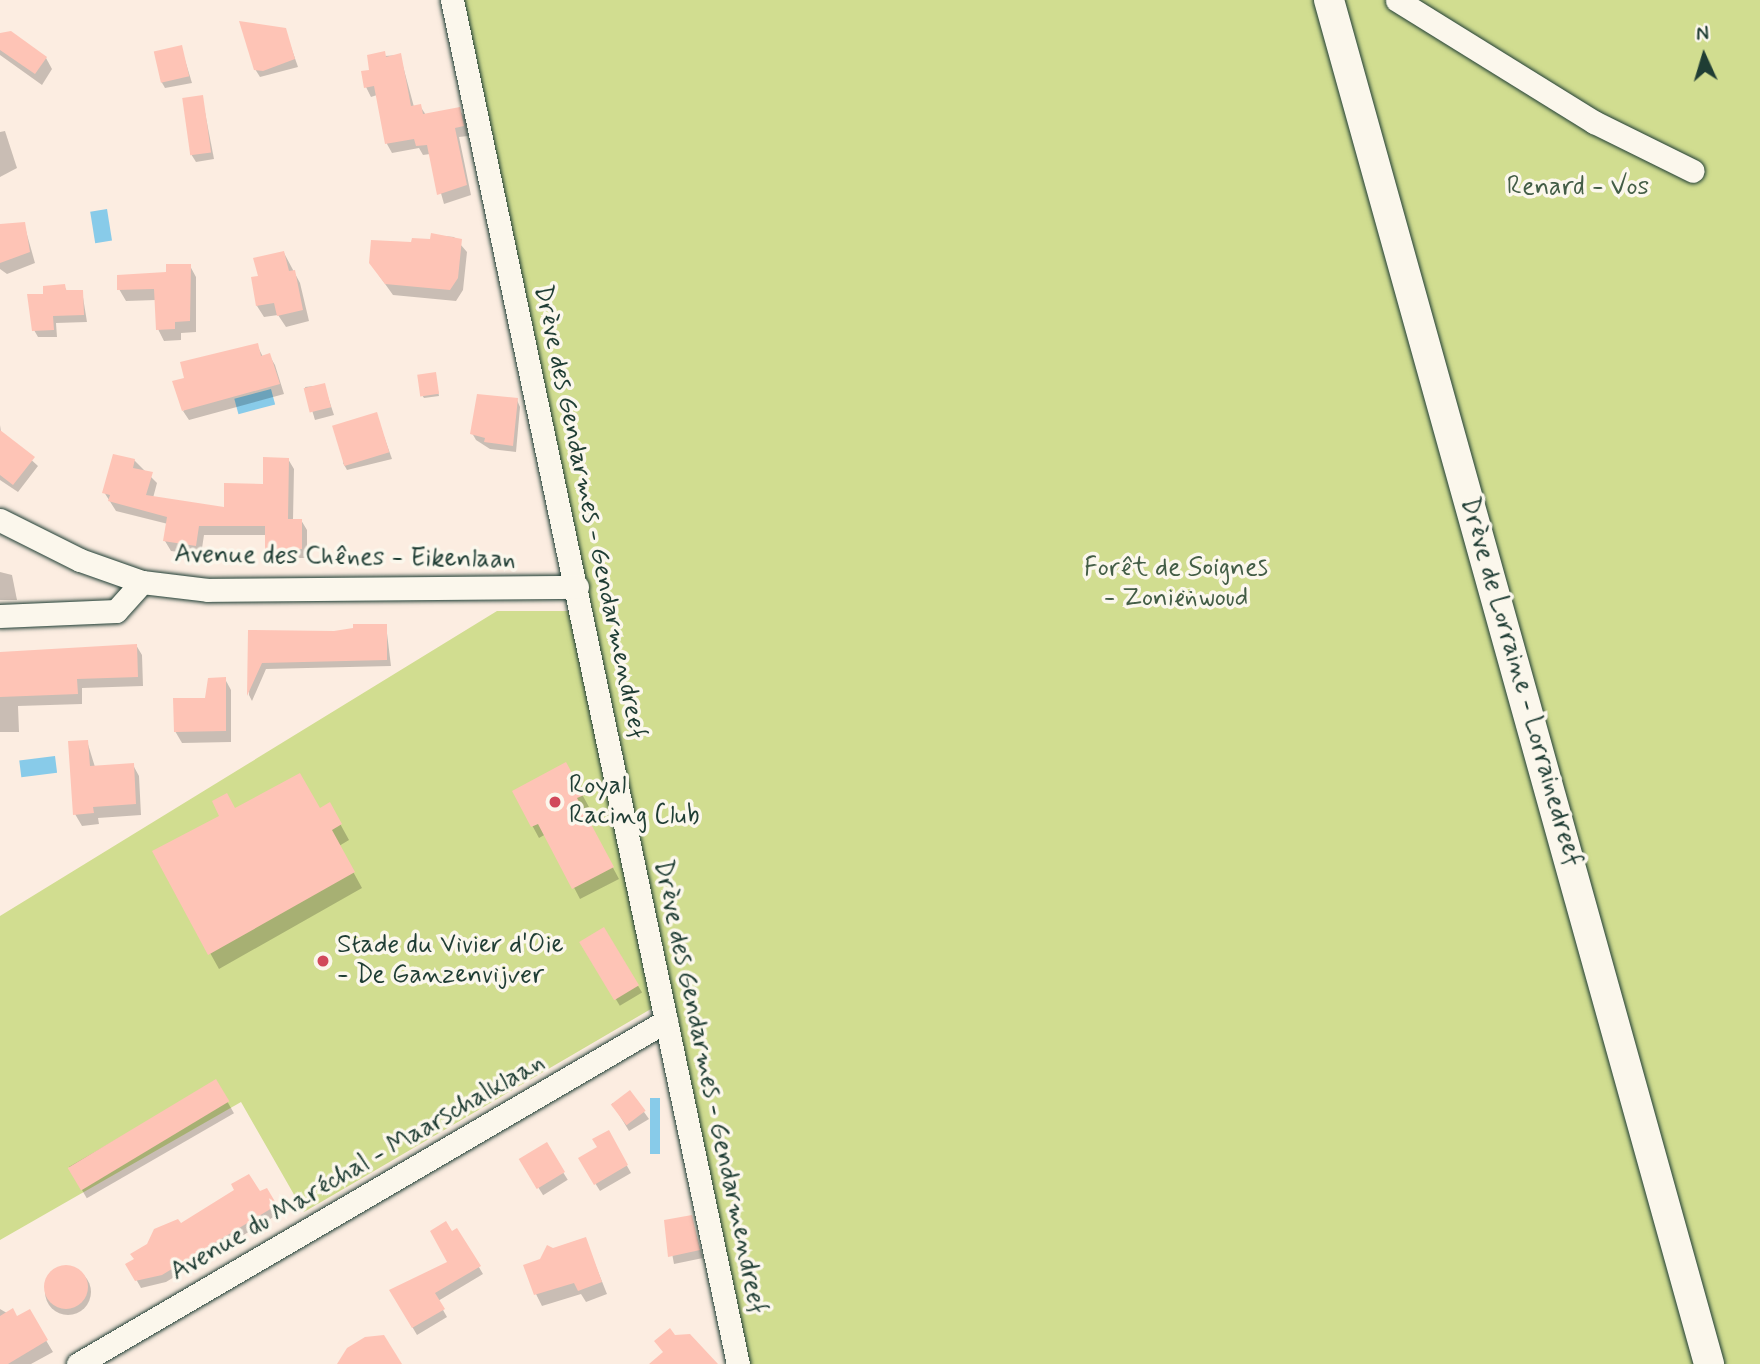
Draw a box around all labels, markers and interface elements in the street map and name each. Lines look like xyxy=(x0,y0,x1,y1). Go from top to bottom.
north arrow xyxy=(1669,21,1739,91)
text: N xyxy=(1695,22,1710,47)
park label: Renard - Vos xyxy=(1507,172,1649,204)
street label: Drève des Gendarmes - Gendarmendreef xyxy=(525,282,653,742)
street label: Drève de Lorraine - Lorrainedreef xyxy=(1453,496,1587,868)
street label: Avenue des Chênes - Eikenlaan xyxy=(172,539,518,577)
park label: Forêt de Soignes - Zoniënwoud xyxy=(1081,553,1271,614)
place label: Royal Racing Club xyxy=(569,771,705,832)
marker: Royal Racing Club xyxy=(547,794,563,810)
street label: Drève des Gendarmes - Gendarmendreef xyxy=(645,857,773,1317)
place label: Stade du Vivier d'Oie - De Ganzenvijver xyxy=(337,930,563,992)
marker: Stade du Vivier d'Oie - De Ganzenvijver xyxy=(315,953,331,969)
street label: Avenue du Maréchal - Maarschalklaan xyxy=(166,1048,550,1288)

